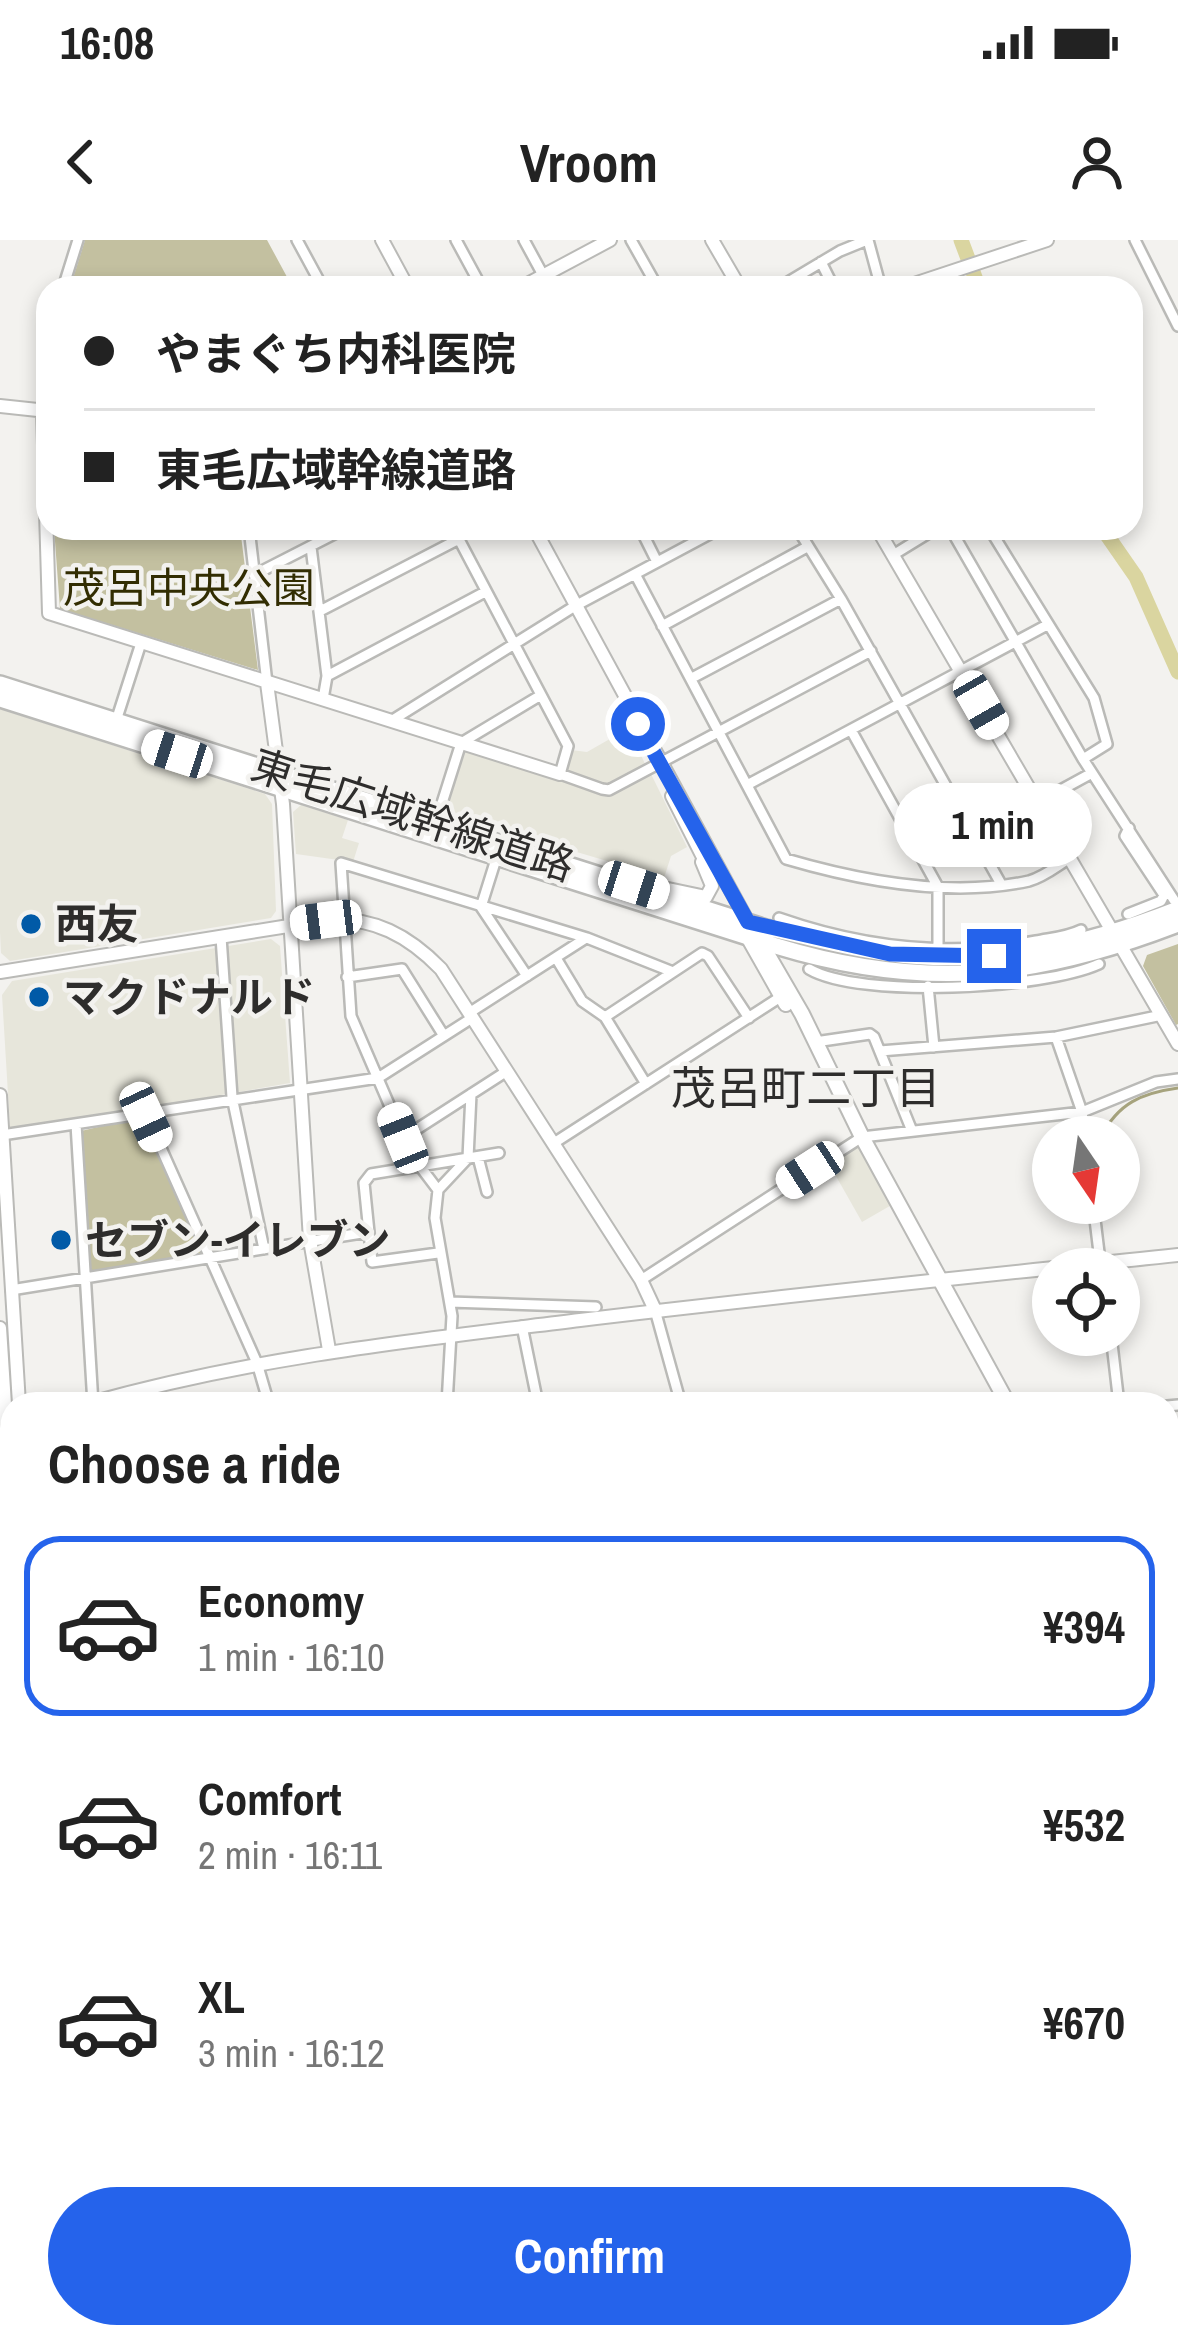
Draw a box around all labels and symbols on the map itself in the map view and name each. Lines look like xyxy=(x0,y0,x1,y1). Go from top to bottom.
park label: 茂呂中央公園 xyxy=(63,560,315,616)
car xyxy=(947,665,1015,745)
route start xyxy=(611,697,665,751)
car xyxy=(137,726,217,782)
street label: 東毛広域幹線道路 xyxy=(245,736,581,894)
callout: 1 min xyxy=(895,782,1093,866)
car xyxy=(594,857,674,913)
place label: 西友 xyxy=(55,896,139,952)
car xyxy=(288,898,364,942)
marker: 西友 xyxy=(18,911,44,937)
route end xyxy=(967,929,1021,983)
place label: マクドナルド xyxy=(63,969,315,1025)
marker: マクドナルド xyxy=(26,984,52,1010)
district label: 茂呂町二丁目 xyxy=(671,1057,941,1118)
car xyxy=(114,1077,178,1157)
car xyxy=(373,1098,433,1178)
north arrow xyxy=(1032,1116,1140,1224)
car xyxy=(770,1135,850,1205)
place label: セブン-イレブン xyxy=(85,1212,390,1268)
marker: セブン-イレブン xyxy=(48,1227,74,1253)

